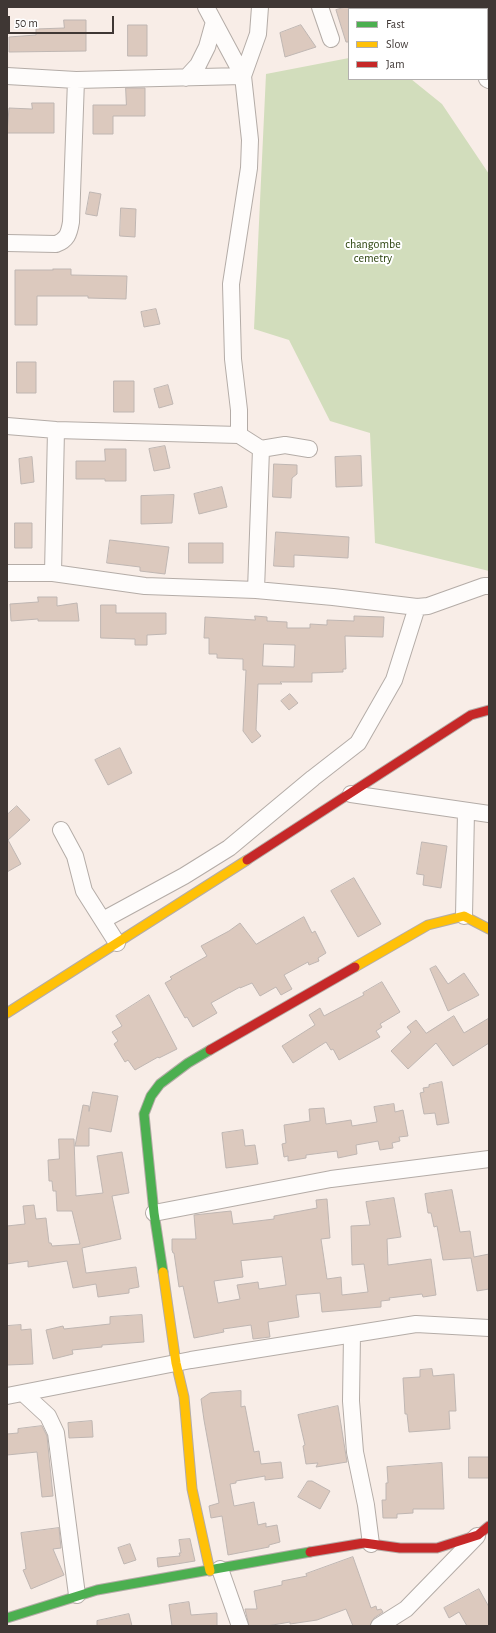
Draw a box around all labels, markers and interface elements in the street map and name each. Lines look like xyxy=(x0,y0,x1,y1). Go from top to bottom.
scale bar xyxy=(10,8,116,34)
legend xyxy=(348,8,488,80)
text: 50 m xyxy=(15,17,38,29)
text: Fast xyxy=(386,18,405,30)
text: Slow xyxy=(386,38,408,50)
text: Jam xyxy=(386,58,405,70)
park label: changombe cemetry xyxy=(345,237,401,265)

